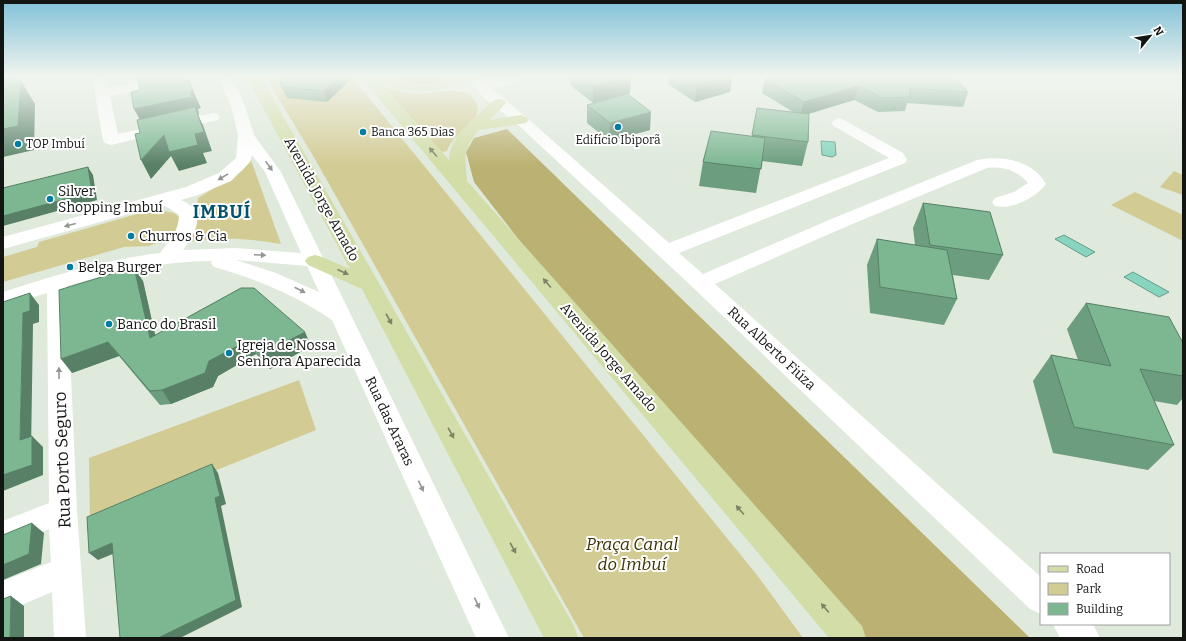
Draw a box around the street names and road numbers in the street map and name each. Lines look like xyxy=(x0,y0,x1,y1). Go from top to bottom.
street label: Avenida Jorge Amado xyxy=(280,134,363,264)
street label: Avenida Jorge Amado xyxy=(557,299,661,415)
street label: Rua Alberto Fiúza xyxy=(724,303,820,394)
street label: Rua das Araras xyxy=(361,374,418,469)
street label: Rua Porto Seguro xyxy=(50,391,75,529)

